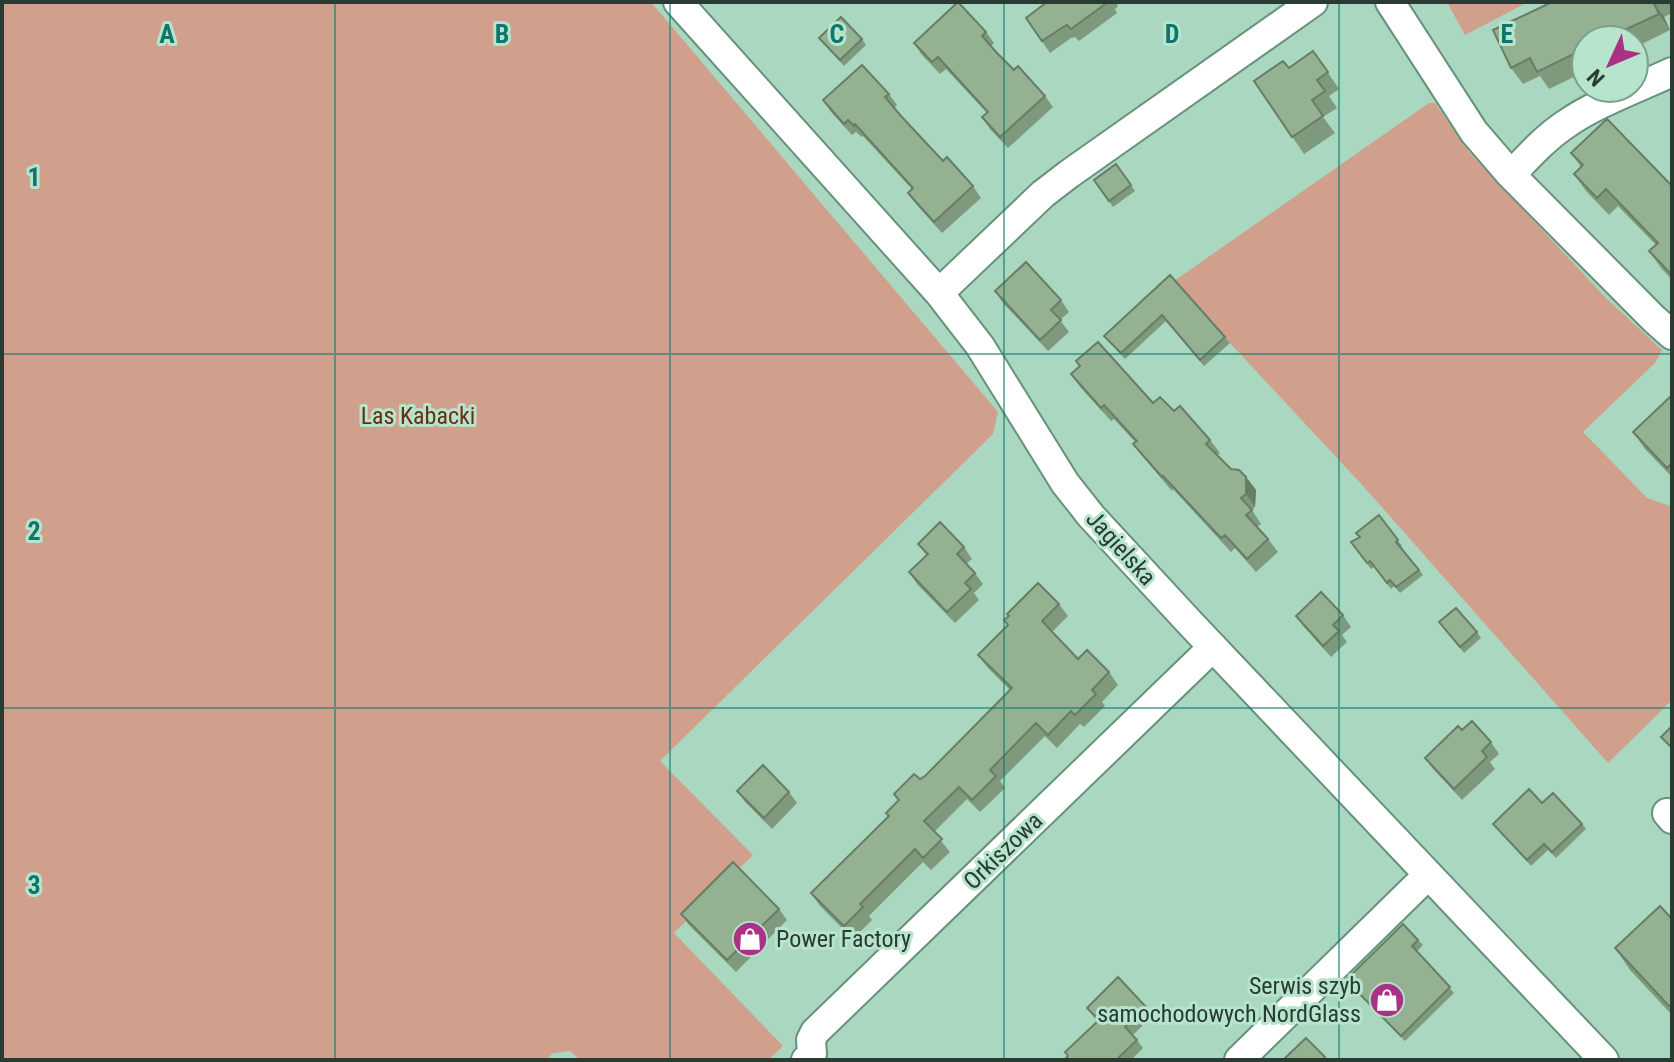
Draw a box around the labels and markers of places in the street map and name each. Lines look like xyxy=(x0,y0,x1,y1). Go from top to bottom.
shop icon: Power Factory xyxy=(731,920,769,958)
place label: Power Factory xyxy=(776,925,911,953)
place label: Serwis szyb samochodowych NordGlass xyxy=(1097,972,1361,1028)
shop icon: Serwis szyb samochodowych NordGlass xyxy=(1368,981,1406,1019)

